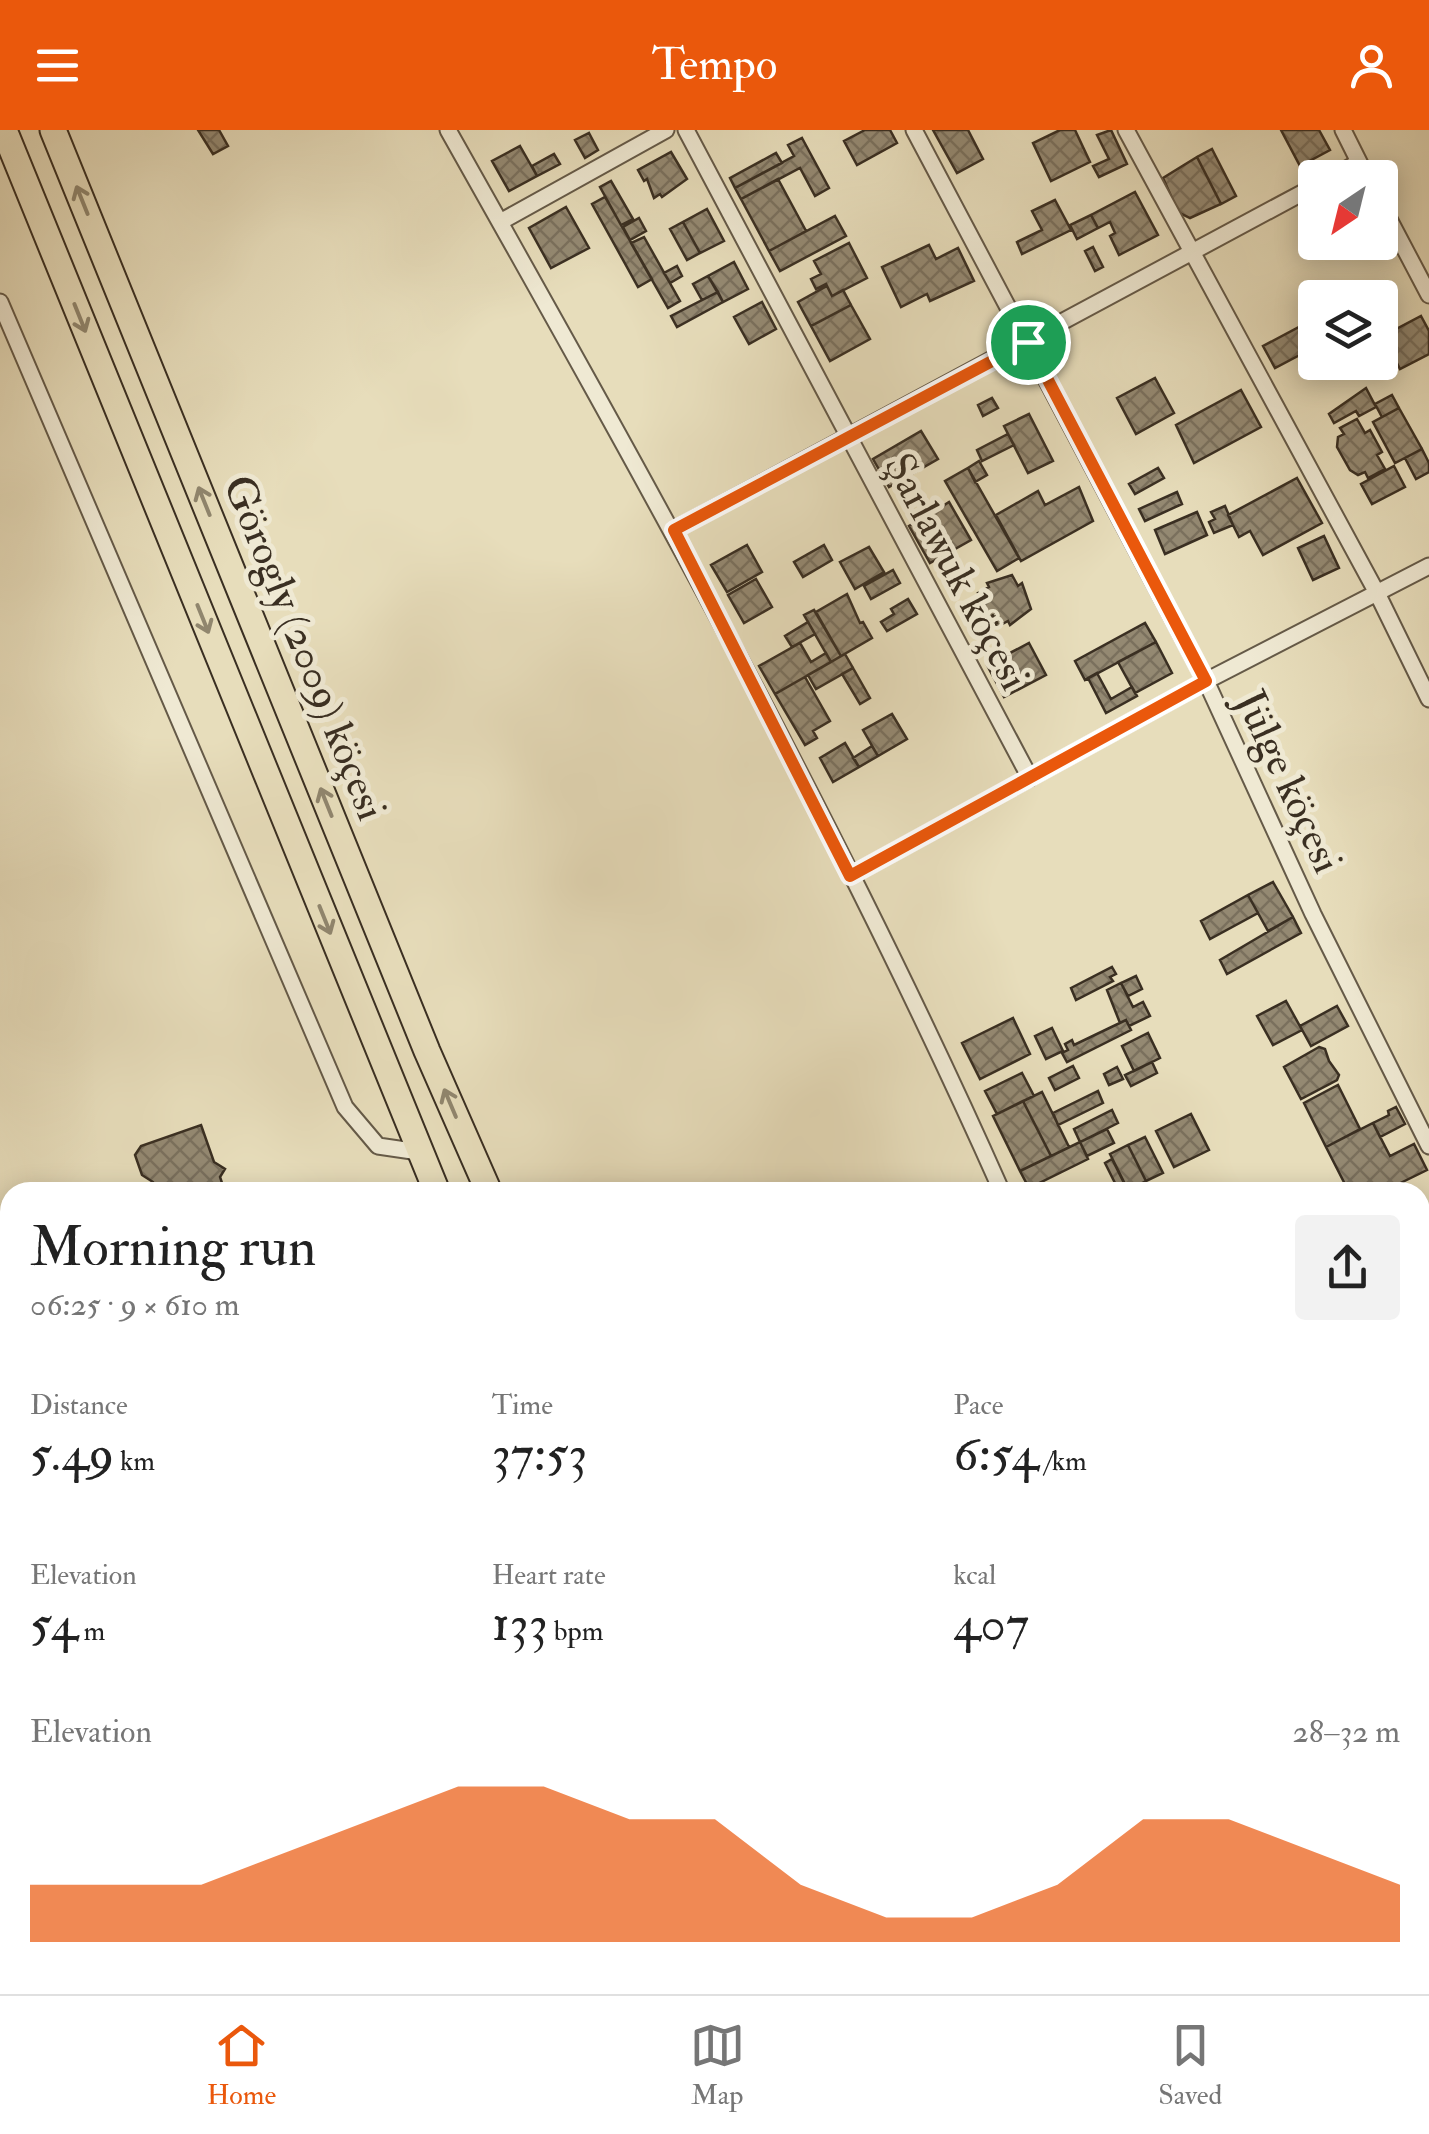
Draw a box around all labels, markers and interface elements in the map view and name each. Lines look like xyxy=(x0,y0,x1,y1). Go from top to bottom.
text: Tempo xyxy=(652,37,777,93)
icon: menu xyxy=(30,38,85,93)
icon: person xyxy=(1344,38,1399,93)
north arrow xyxy=(1298,160,1398,260)
map controls xyxy=(1298,160,1398,380)
one-way arrow xyxy=(72,185,90,216)
button: layers xyxy=(1298,280,1398,380)
pin xyxy=(986,300,1071,385)
one-way arrow xyxy=(73,302,91,332)
icon: arrive xyxy=(1001,315,1056,370)
street label: Şarlawuk köçesi xyxy=(872,445,1040,699)
street label: Görogly (2009) köçesi xyxy=(211,468,397,828)
one-way arrow xyxy=(194,487,212,517)
one-way arrow xyxy=(195,603,213,634)
street label: Jülge köçesi xyxy=(1223,681,1353,881)
one-way arrow xyxy=(316,788,334,818)
one-way arrow xyxy=(317,904,335,935)
one-way arrow xyxy=(440,1088,458,1119)
text: Morning run xyxy=(30,1213,316,1282)
button: share xyxy=(1295,1215,1400,1320)
text: 06:25 · 9 × 610 m xyxy=(30,1285,240,1325)
text: Distance xyxy=(30,1388,128,1423)
text: Time xyxy=(492,1388,553,1423)
text: Pace xyxy=(953,1388,1004,1423)
text: 5.49 xyxy=(30,1423,114,1486)
text: 37:53 xyxy=(492,1423,587,1486)
text: 6:54 xyxy=(953,1423,1039,1486)
text: km xyxy=(114,1444,155,1479)
text: /km xyxy=(1039,1444,1087,1479)
text: Elevation xyxy=(30,1558,137,1593)
text: Heart rate xyxy=(492,1558,606,1593)
text: kcal xyxy=(953,1558,996,1593)
text: 54 xyxy=(30,1593,78,1656)
text: 133 xyxy=(492,1593,548,1656)
text: 407 xyxy=(953,1593,1029,1656)
text: m xyxy=(78,1614,105,1649)
text: bpm xyxy=(548,1614,603,1649)
text: Elevation xyxy=(30,1712,152,1752)
text: 28–32 m xyxy=(1293,1712,1400,1752)
tab: Home xyxy=(207,2018,276,2113)
tab: Map xyxy=(690,2018,745,2113)
tab: Saved xyxy=(1158,2018,1222,2113)

